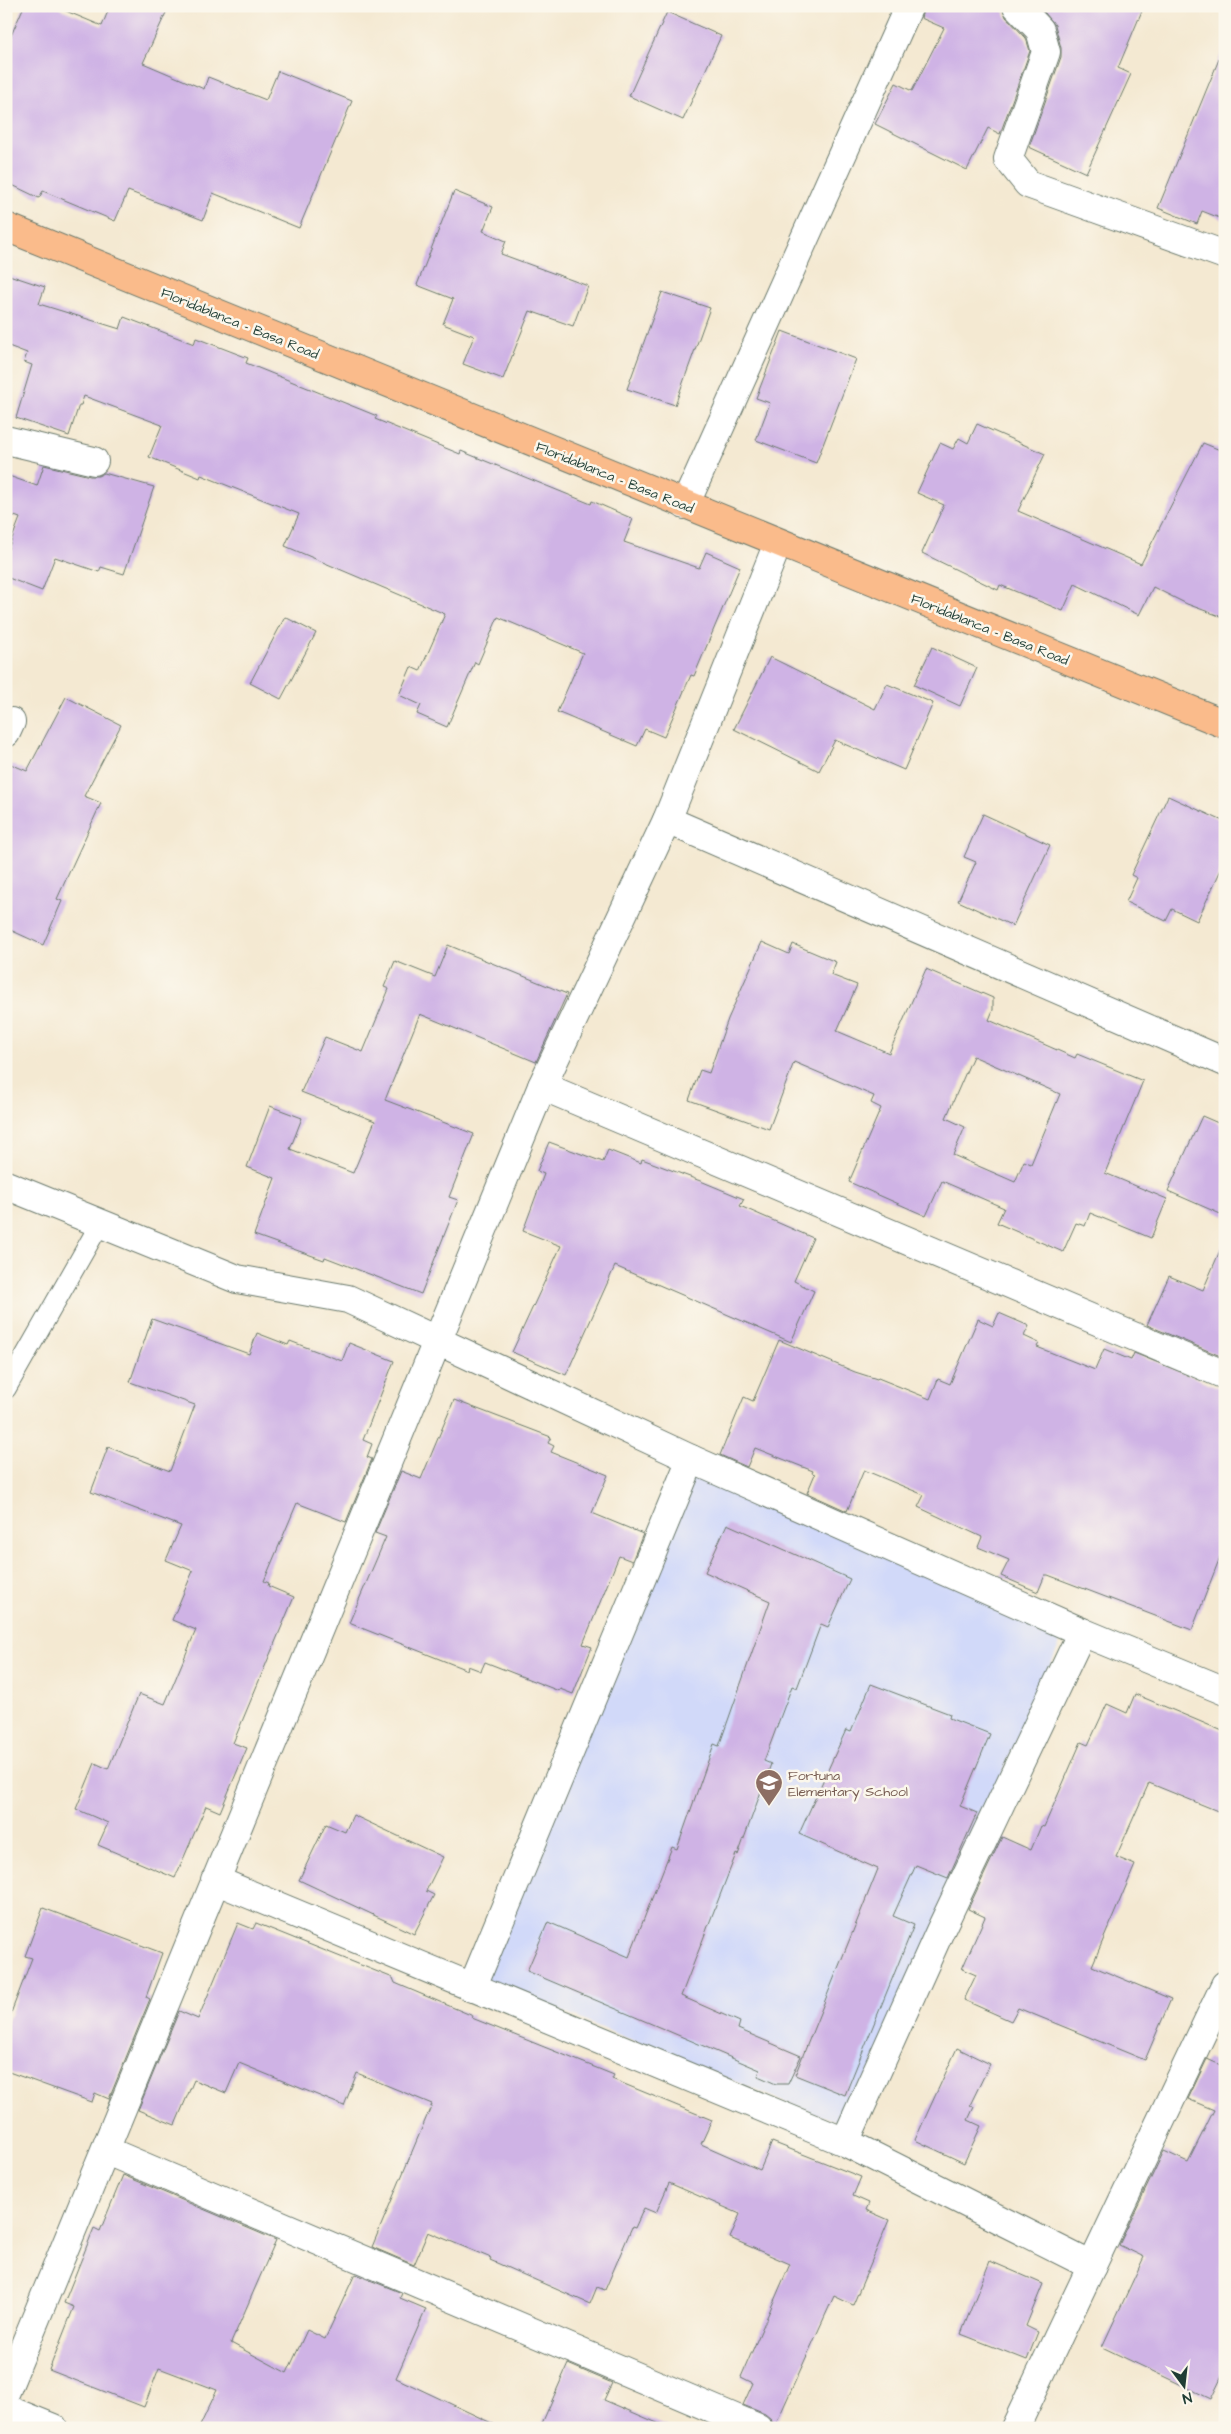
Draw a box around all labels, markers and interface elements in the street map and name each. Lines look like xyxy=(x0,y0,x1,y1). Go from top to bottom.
street label: Floridablanca - Basa Road xyxy=(158,283,322,365)
street label: Floridablanca - Basa Road xyxy=(533,437,697,519)
street label: Floridablanca - Basa Road xyxy=(908,589,1072,671)
place label: Fortuna Elementary School xyxy=(788,1766,908,1802)
school or university icon: Fortuna Elementary School xyxy=(754,1768,784,1807)
north arrow xyxy=(1158,2362,1208,2412)
text: N xyxy=(1180,2387,1194,2408)

